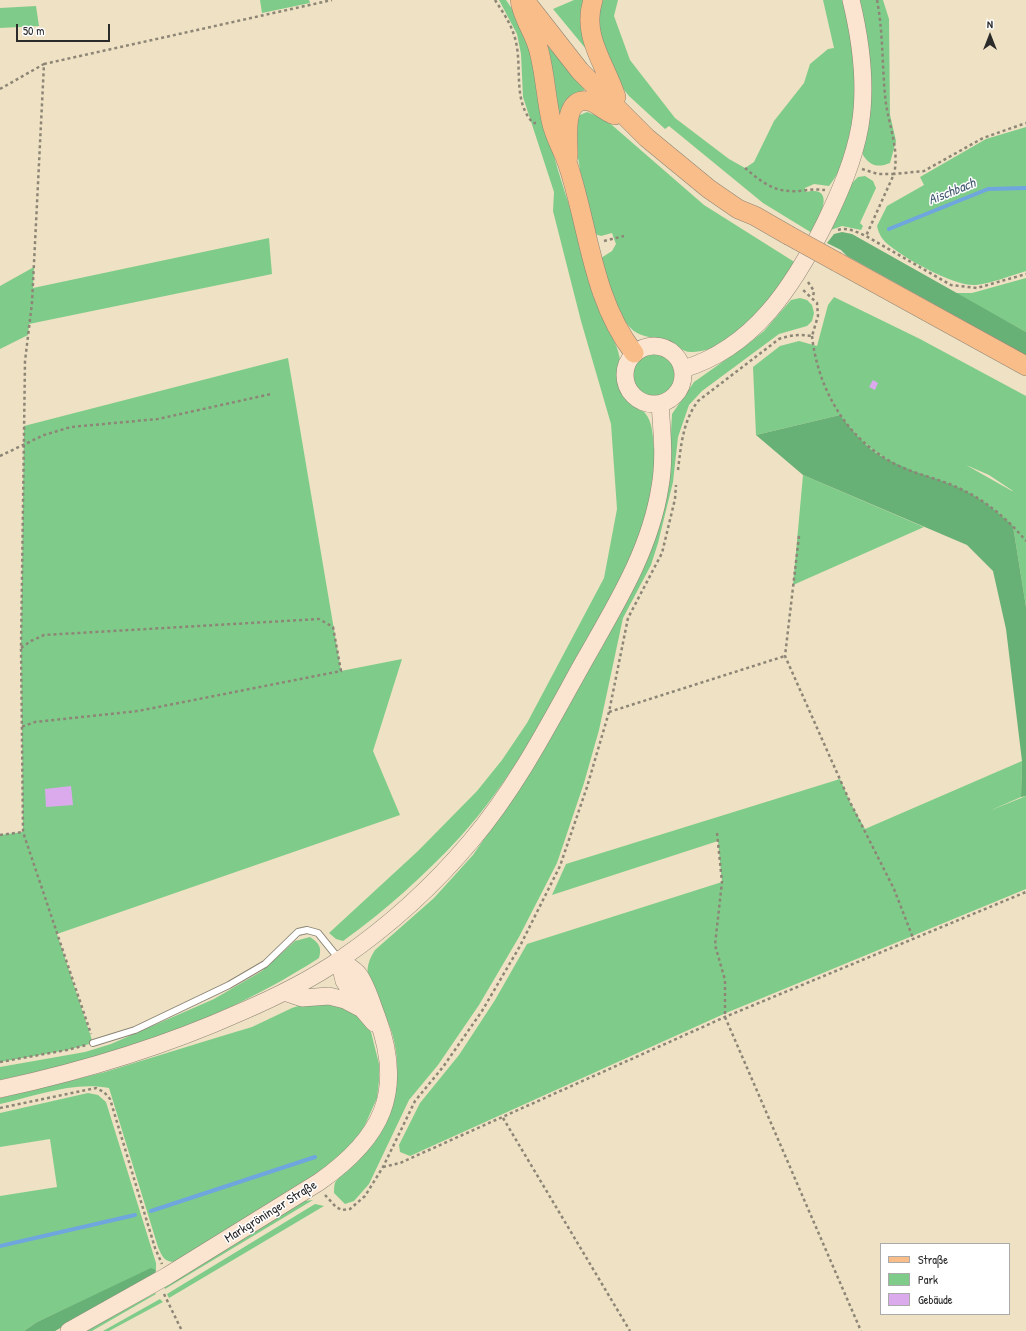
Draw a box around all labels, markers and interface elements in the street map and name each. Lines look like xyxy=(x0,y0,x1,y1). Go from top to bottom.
scale bar xyxy=(18,16,112,42)
north arrow xyxy=(970,16,1010,56)
text: N xyxy=(987,17,993,31)
text: 50 m xyxy=(23,22,44,39)
water label: Aischbach xyxy=(926,175,978,209)
street label: Markgröninger Straße xyxy=(222,1177,320,1247)
legend xyxy=(880,1243,1010,1315)
text: Straße xyxy=(918,1251,948,1268)
text: Park xyxy=(918,1271,938,1288)
text: Gebäude xyxy=(918,1291,952,1308)

